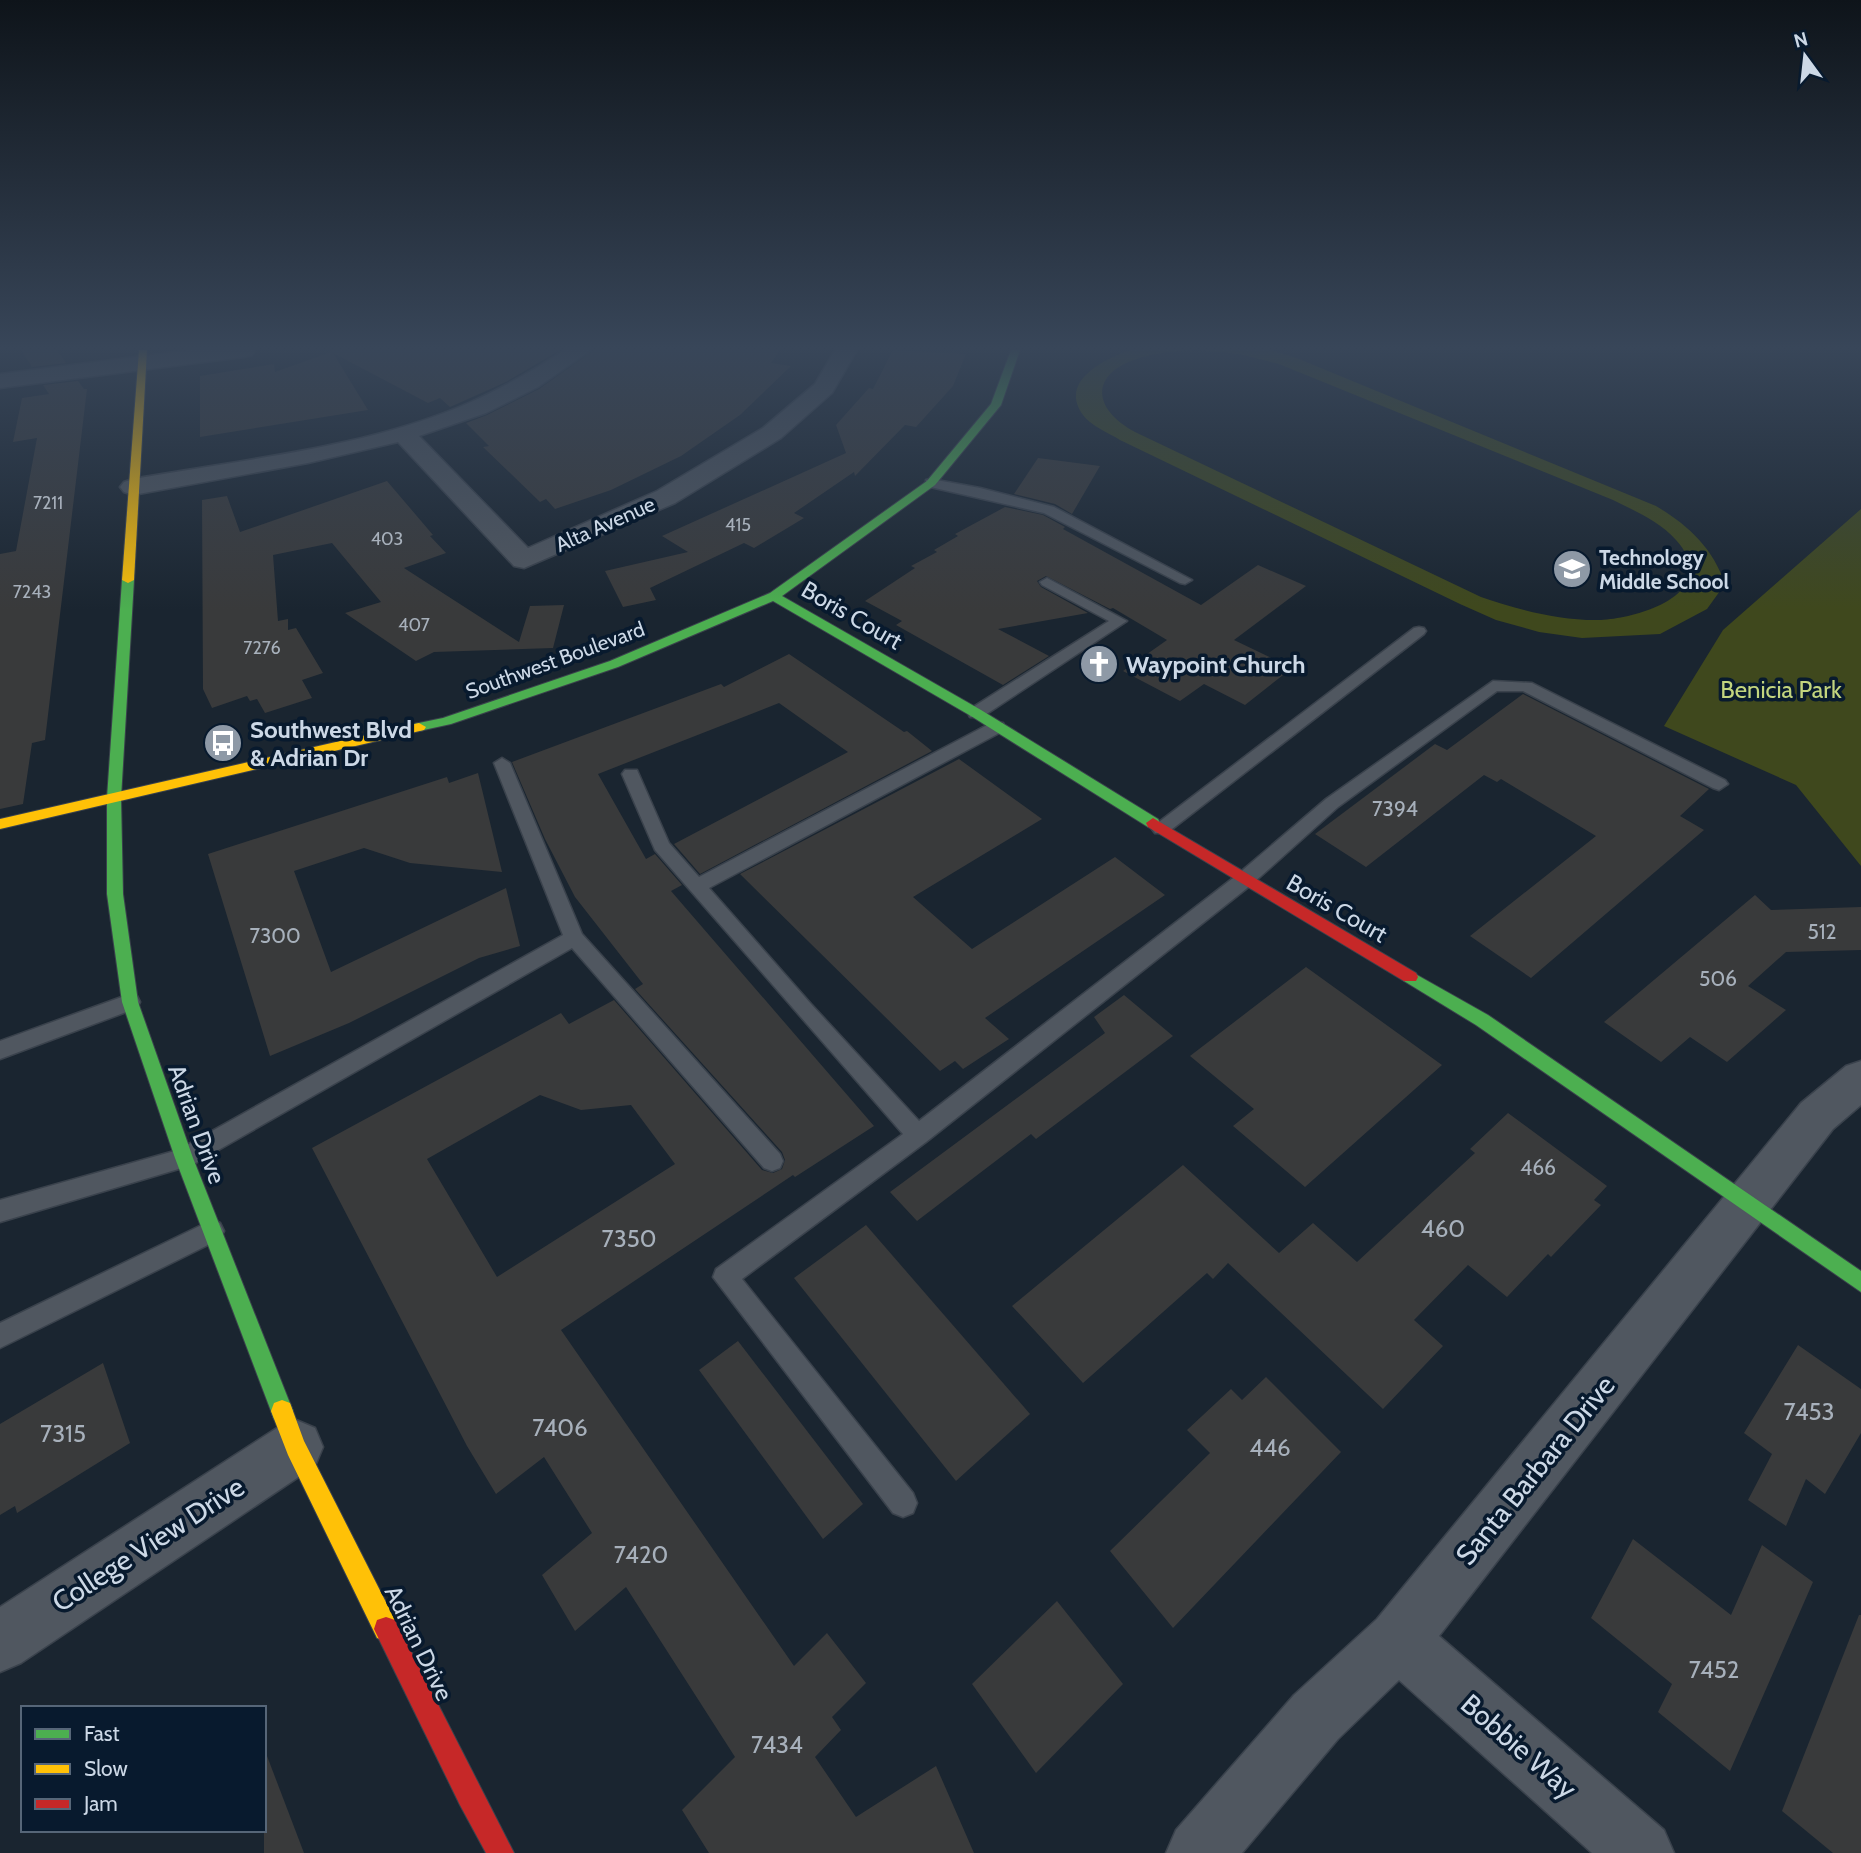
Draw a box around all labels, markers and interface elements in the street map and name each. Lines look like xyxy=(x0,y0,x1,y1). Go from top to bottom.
north arrow xyxy=(1770,21,1840,91)
text: N xyxy=(1791,27,1810,53)
street label: Alta Avenue xyxy=(551,491,659,557)
house number: 7211 xyxy=(33,492,63,514)
house number: 415 xyxy=(725,514,751,536)
house number: 403 xyxy=(371,528,403,550)
place label: Technology Middle School xyxy=(1599,545,1730,594)
school or university icon: Technology Middle School xyxy=(1551,548,1593,590)
street label: Boris Court xyxy=(796,575,908,655)
house number: 7243 xyxy=(13,581,51,603)
house number: 407 xyxy=(398,614,430,636)
street label: Southwest Boulevard xyxy=(462,616,648,704)
house number: 7276 xyxy=(243,637,281,659)
church icon: Waypoint Church xyxy=(1078,643,1120,685)
place label: Waypoint Church xyxy=(1126,650,1305,679)
park label: Benicia Park xyxy=(1720,675,1842,704)
place label: Southwest Blvd & Adrian Dr xyxy=(250,715,412,772)
bus stop icon: Southwest Blvd & Adrian Dr xyxy=(202,722,244,764)
house number: 7394 xyxy=(1372,796,1418,821)
street label: Boris Court xyxy=(1281,868,1393,948)
house number: 512 xyxy=(1807,919,1837,944)
house number: 7300 xyxy=(249,923,301,948)
house number: 506 xyxy=(1699,966,1737,991)
street label: Adrian Drive xyxy=(162,1060,232,1188)
house number: 466 xyxy=(1520,1155,1556,1180)
house number: 460 xyxy=(1421,1214,1465,1243)
house number: 7350 xyxy=(602,1224,656,1253)
street label: Santa Barbara Drive xyxy=(1448,1369,1622,1571)
house number: 7453 xyxy=(1783,1397,1835,1426)
house number: 7406 xyxy=(532,1413,588,1442)
house number: 7315 xyxy=(40,1419,86,1448)
house number: 446 xyxy=(1249,1433,1291,1462)
street label: College View Drive xyxy=(46,1469,250,1619)
house number: 7420 xyxy=(614,1540,668,1569)
street label: Adrian Drive xyxy=(379,1581,459,1705)
house number: 7452 xyxy=(1689,1655,1739,1684)
street label: Bobbie Way xyxy=(1454,1687,1584,1805)
legend xyxy=(21,1706,266,1832)
text: Fast xyxy=(84,1721,120,1746)
house number: 7434 xyxy=(751,1730,803,1759)
text: Slow xyxy=(84,1756,128,1781)
text: Jam xyxy=(83,1791,118,1816)

